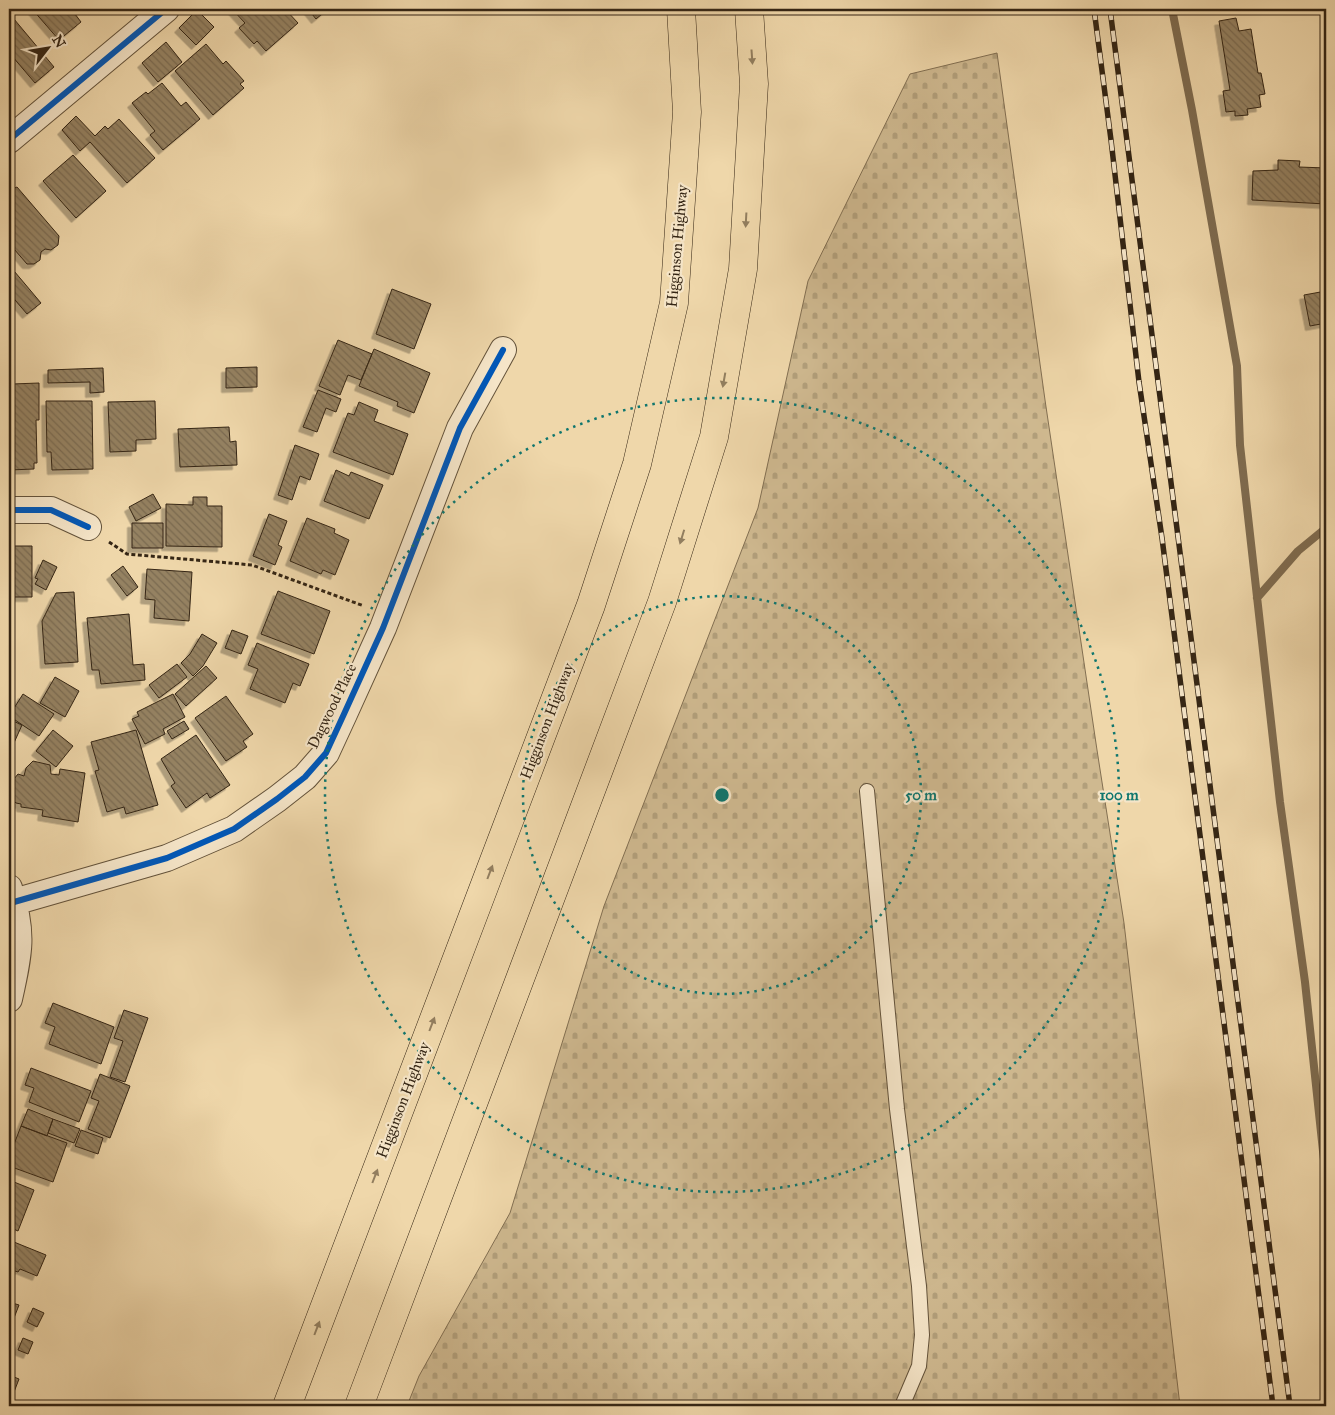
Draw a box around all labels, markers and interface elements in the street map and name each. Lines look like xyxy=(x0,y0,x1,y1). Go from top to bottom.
north arrow xyxy=(22,22,72,72)
text: N xyxy=(48,32,69,51)
one-way arrow xyxy=(748,50,756,66)
street label: Higginson Highway xyxy=(663,183,691,308)
one-way arrow xyxy=(742,212,750,228)
one-way arrow xyxy=(719,373,727,389)
one-way arrow xyxy=(678,530,686,545)
street label: Higginson Highway xyxy=(517,659,578,782)
street label: Dagwood Place xyxy=(304,660,360,752)
centre of rings xyxy=(713,786,731,804)
text: 50 m xyxy=(905,786,937,804)
text: 100 m xyxy=(1099,786,1139,804)
one-way arrow xyxy=(486,864,494,879)
one-way arrow xyxy=(428,1016,436,1031)
street label: Higginson Highway xyxy=(373,1038,434,1161)
one-way arrow xyxy=(371,1168,379,1183)
one-way arrow xyxy=(313,1320,321,1335)

